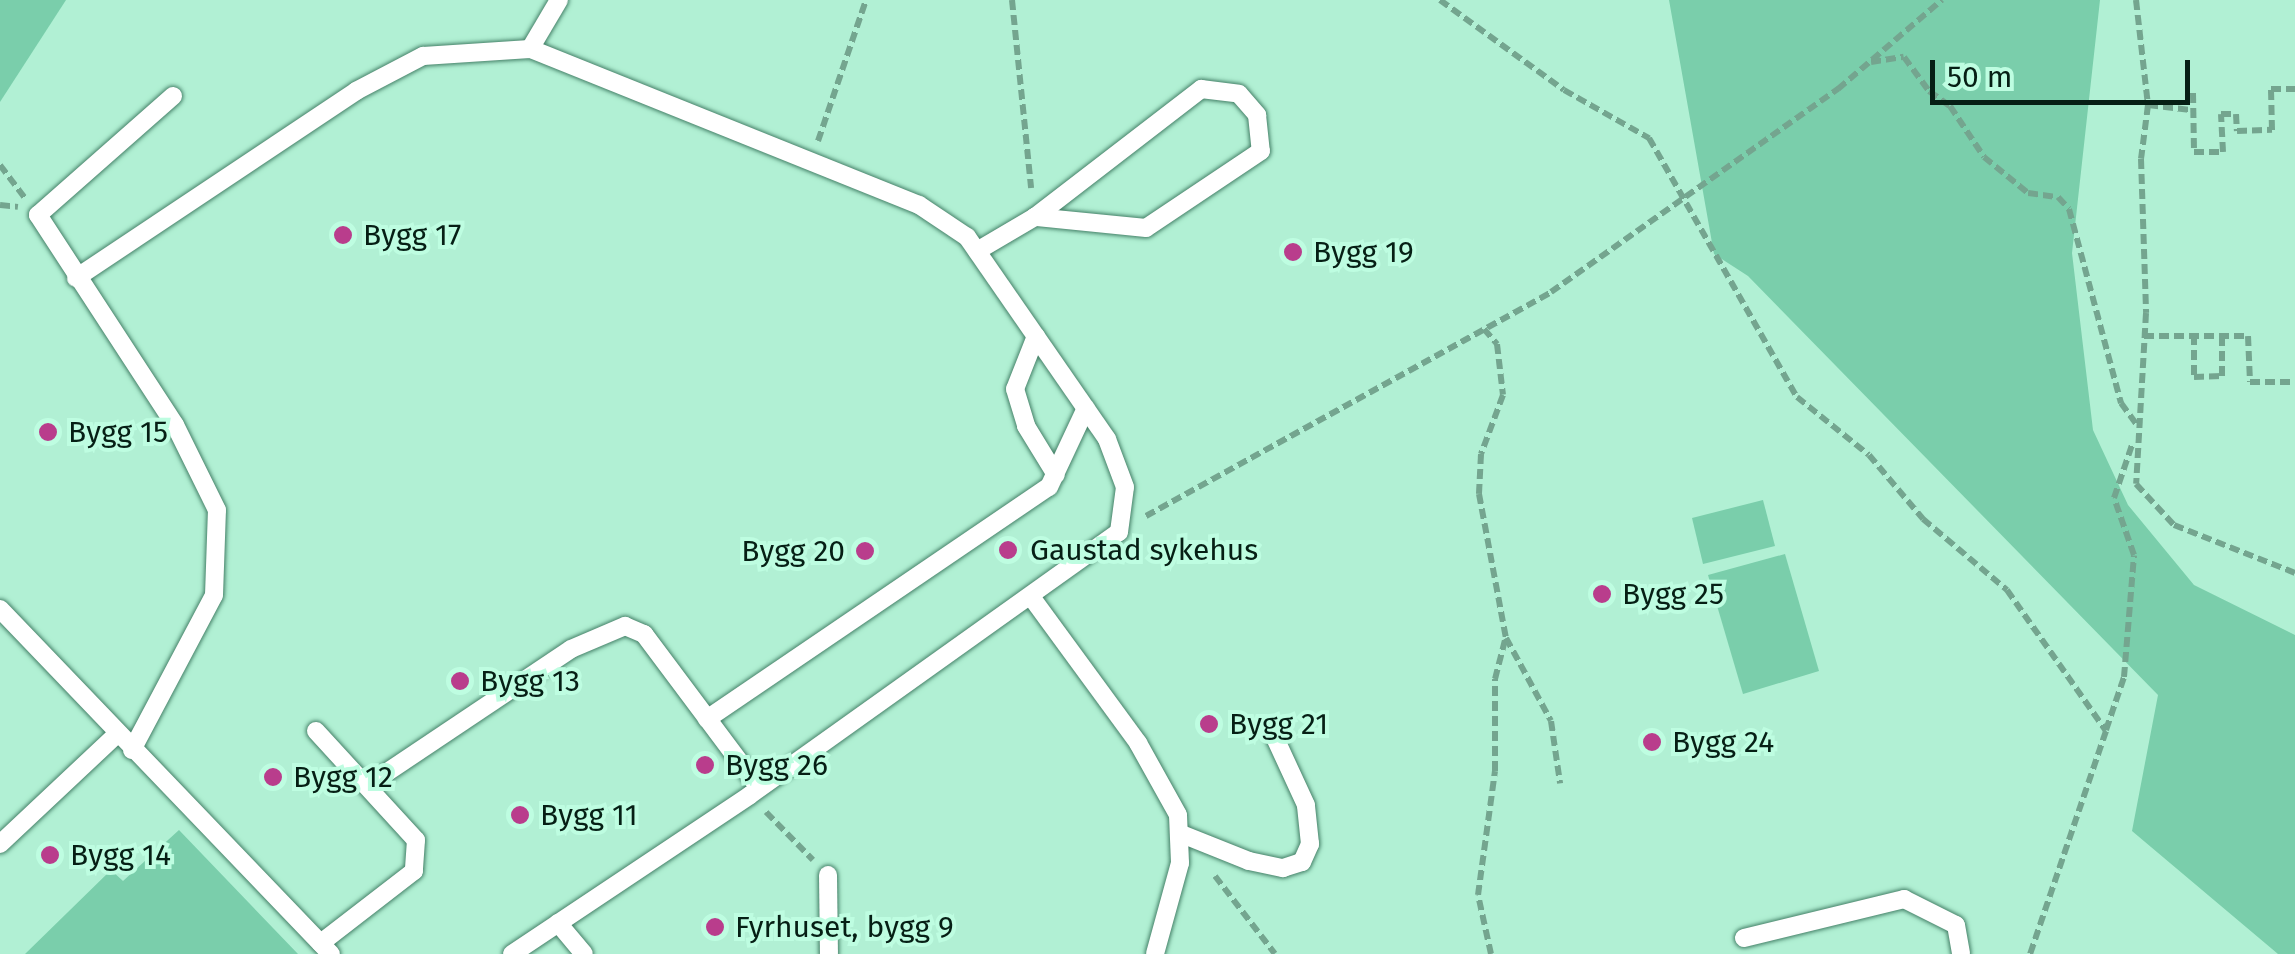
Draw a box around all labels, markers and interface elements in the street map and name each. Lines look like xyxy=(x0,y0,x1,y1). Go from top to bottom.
scale bar xyxy=(1935,40,2195,102)
text: 50 m xyxy=(1947,59,2012,95)
place label: Bygg 17 xyxy=(363,217,461,253)
marker: Bygg 17 xyxy=(332,224,354,246)
place label: Bygg 19 xyxy=(1313,234,1414,270)
marker: Bygg 19 xyxy=(1282,241,1304,263)
place label: Bygg 15 xyxy=(68,414,168,450)
marker: Bygg 15 xyxy=(37,421,59,443)
place label: Gaustad sykehus xyxy=(1030,532,1258,568)
place label: Bygg 20 xyxy=(741,533,845,569)
marker: Gaustad sykehus xyxy=(995,537,1021,563)
marker: Bygg 20 xyxy=(854,540,876,562)
place label: Bygg 25 xyxy=(1622,576,1724,612)
marker: Bygg 25 xyxy=(1591,583,1613,605)
place label: Bygg 13 xyxy=(480,663,580,699)
marker: Bygg 13 xyxy=(449,670,471,692)
place label: Bygg 21 xyxy=(1229,706,1328,742)
marker: Bygg 21 xyxy=(1198,713,1220,735)
place label: Bygg 24 xyxy=(1672,724,1774,760)
marker: Bygg 24 xyxy=(1641,731,1663,753)
place label: Bygg 26 xyxy=(725,747,828,783)
marker: Bygg 26 xyxy=(694,754,716,776)
place label: Bygg 12 xyxy=(293,759,393,795)
marker: Bygg 12 xyxy=(262,766,284,788)
place label: Bygg 11 xyxy=(540,797,638,833)
marker: Bygg 11 xyxy=(509,804,531,826)
place label: Bygg 14 xyxy=(70,837,171,873)
marker: Bygg 14 xyxy=(39,844,61,866)
place label: Fyrhuset, bygg 9 xyxy=(735,909,954,945)
marker: Fyrhuset, bygg 9 xyxy=(704,916,726,938)

